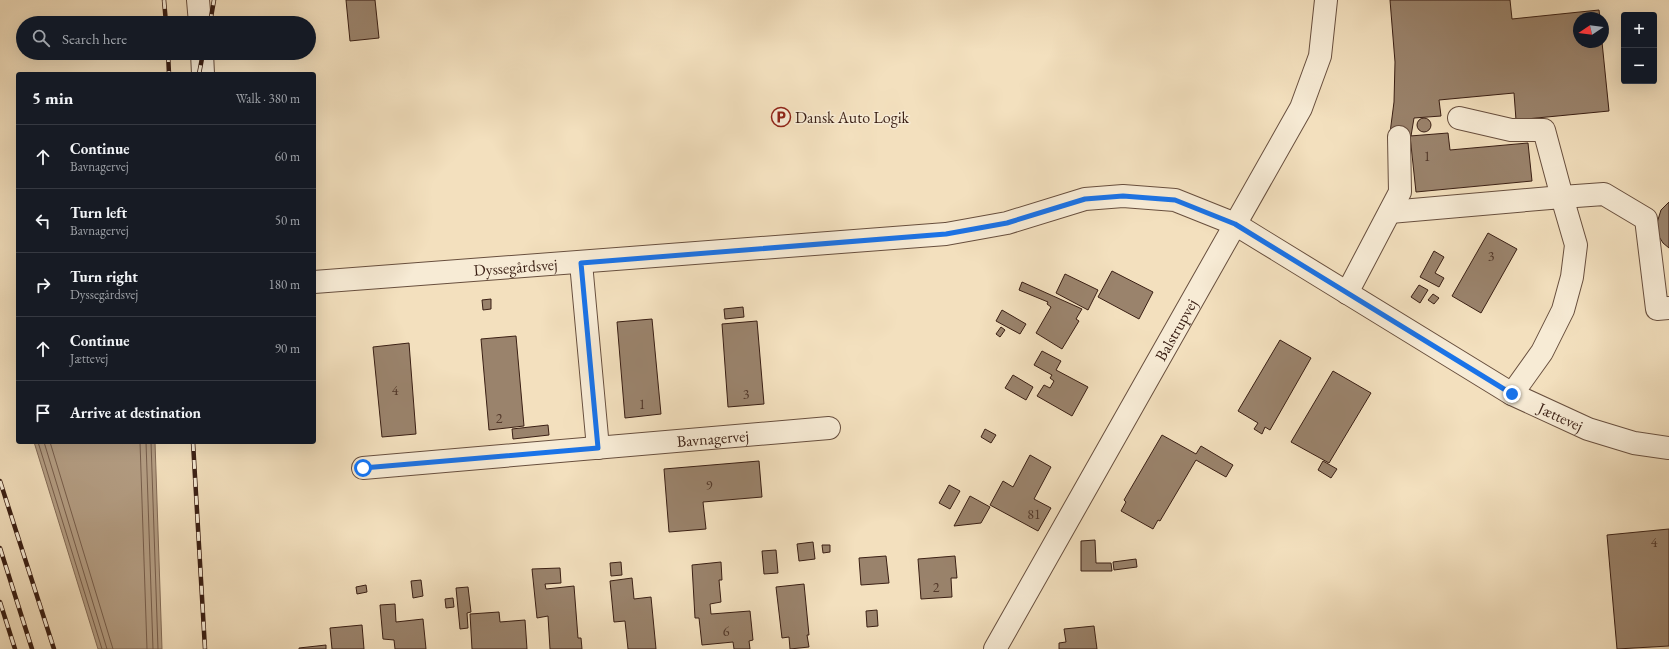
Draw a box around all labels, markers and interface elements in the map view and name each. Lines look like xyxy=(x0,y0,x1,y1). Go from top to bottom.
north arrow xyxy=(1573,12,1609,48)
map controls xyxy=(1621,12,1657,84)
button: + xyxy=(1621,12,1657,48)
search box xyxy=(16,16,316,60)
icon: search xyxy=(30,27,52,49)
text: Search here xyxy=(62,29,127,48)
button: − xyxy=(1621,48,1657,84)
text: 5 min xyxy=(32,87,73,109)
text: Walk · 380 m xyxy=(236,90,300,107)
parking icon: Dansk Auto Logik xyxy=(770,106,792,128)
place label: Dansk Auto Logik xyxy=(795,107,910,128)
text: Continue xyxy=(70,139,130,158)
icon: ahead xyxy=(32,146,54,168)
house number: 1 xyxy=(1424,147,1430,165)
text: 60 m xyxy=(275,148,300,165)
text: Bavnagervej xyxy=(70,158,129,175)
text: Turn left xyxy=(70,203,127,222)
icon: left xyxy=(32,210,54,232)
text: 50 m xyxy=(275,212,300,229)
text: Bavnagervej xyxy=(70,222,129,239)
house number: 3 xyxy=(1488,247,1495,265)
street label: Dyssegårdsvej xyxy=(473,253,558,280)
text: Turn right xyxy=(70,267,138,286)
icon: right xyxy=(32,274,54,296)
text: 180 m xyxy=(269,276,300,293)
text: Dyssegårdsvej xyxy=(70,286,138,303)
street label: Balstrupvej xyxy=(1150,295,1202,364)
text: Continue xyxy=(70,331,130,350)
icon: ahead xyxy=(32,338,54,360)
text: 90 m xyxy=(275,340,300,357)
text: Jættevej xyxy=(70,350,108,367)
house number: 4 xyxy=(392,381,399,399)
house number: 3 xyxy=(743,385,750,403)
route end xyxy=(1503,385,1521,403)
house number: 1 xyxy=(639,395,645,413)
street label: Jættevej xyxy=(1533,396,1587,436)
icon: arrive xyxy=(32,402,54,424)
text: Arrive at destination xyxy=(70,403,201,422)
house number: 2 xyxy=(496,409,503,427)
street label: Bavnagervej xyxy=(676,424,750,452)
route start xyxy=(354,459,372,477)
house number: 9 xyxy=(706,476,713,494)
house number: 81 xyxy=(1027,505,1041,523)
house number: 4 xyxy=(1651,533,1658,551)
house number: 2 xyxy=(933,578,940,596)
house number: 6 xyxy=(723,622,730,640)

